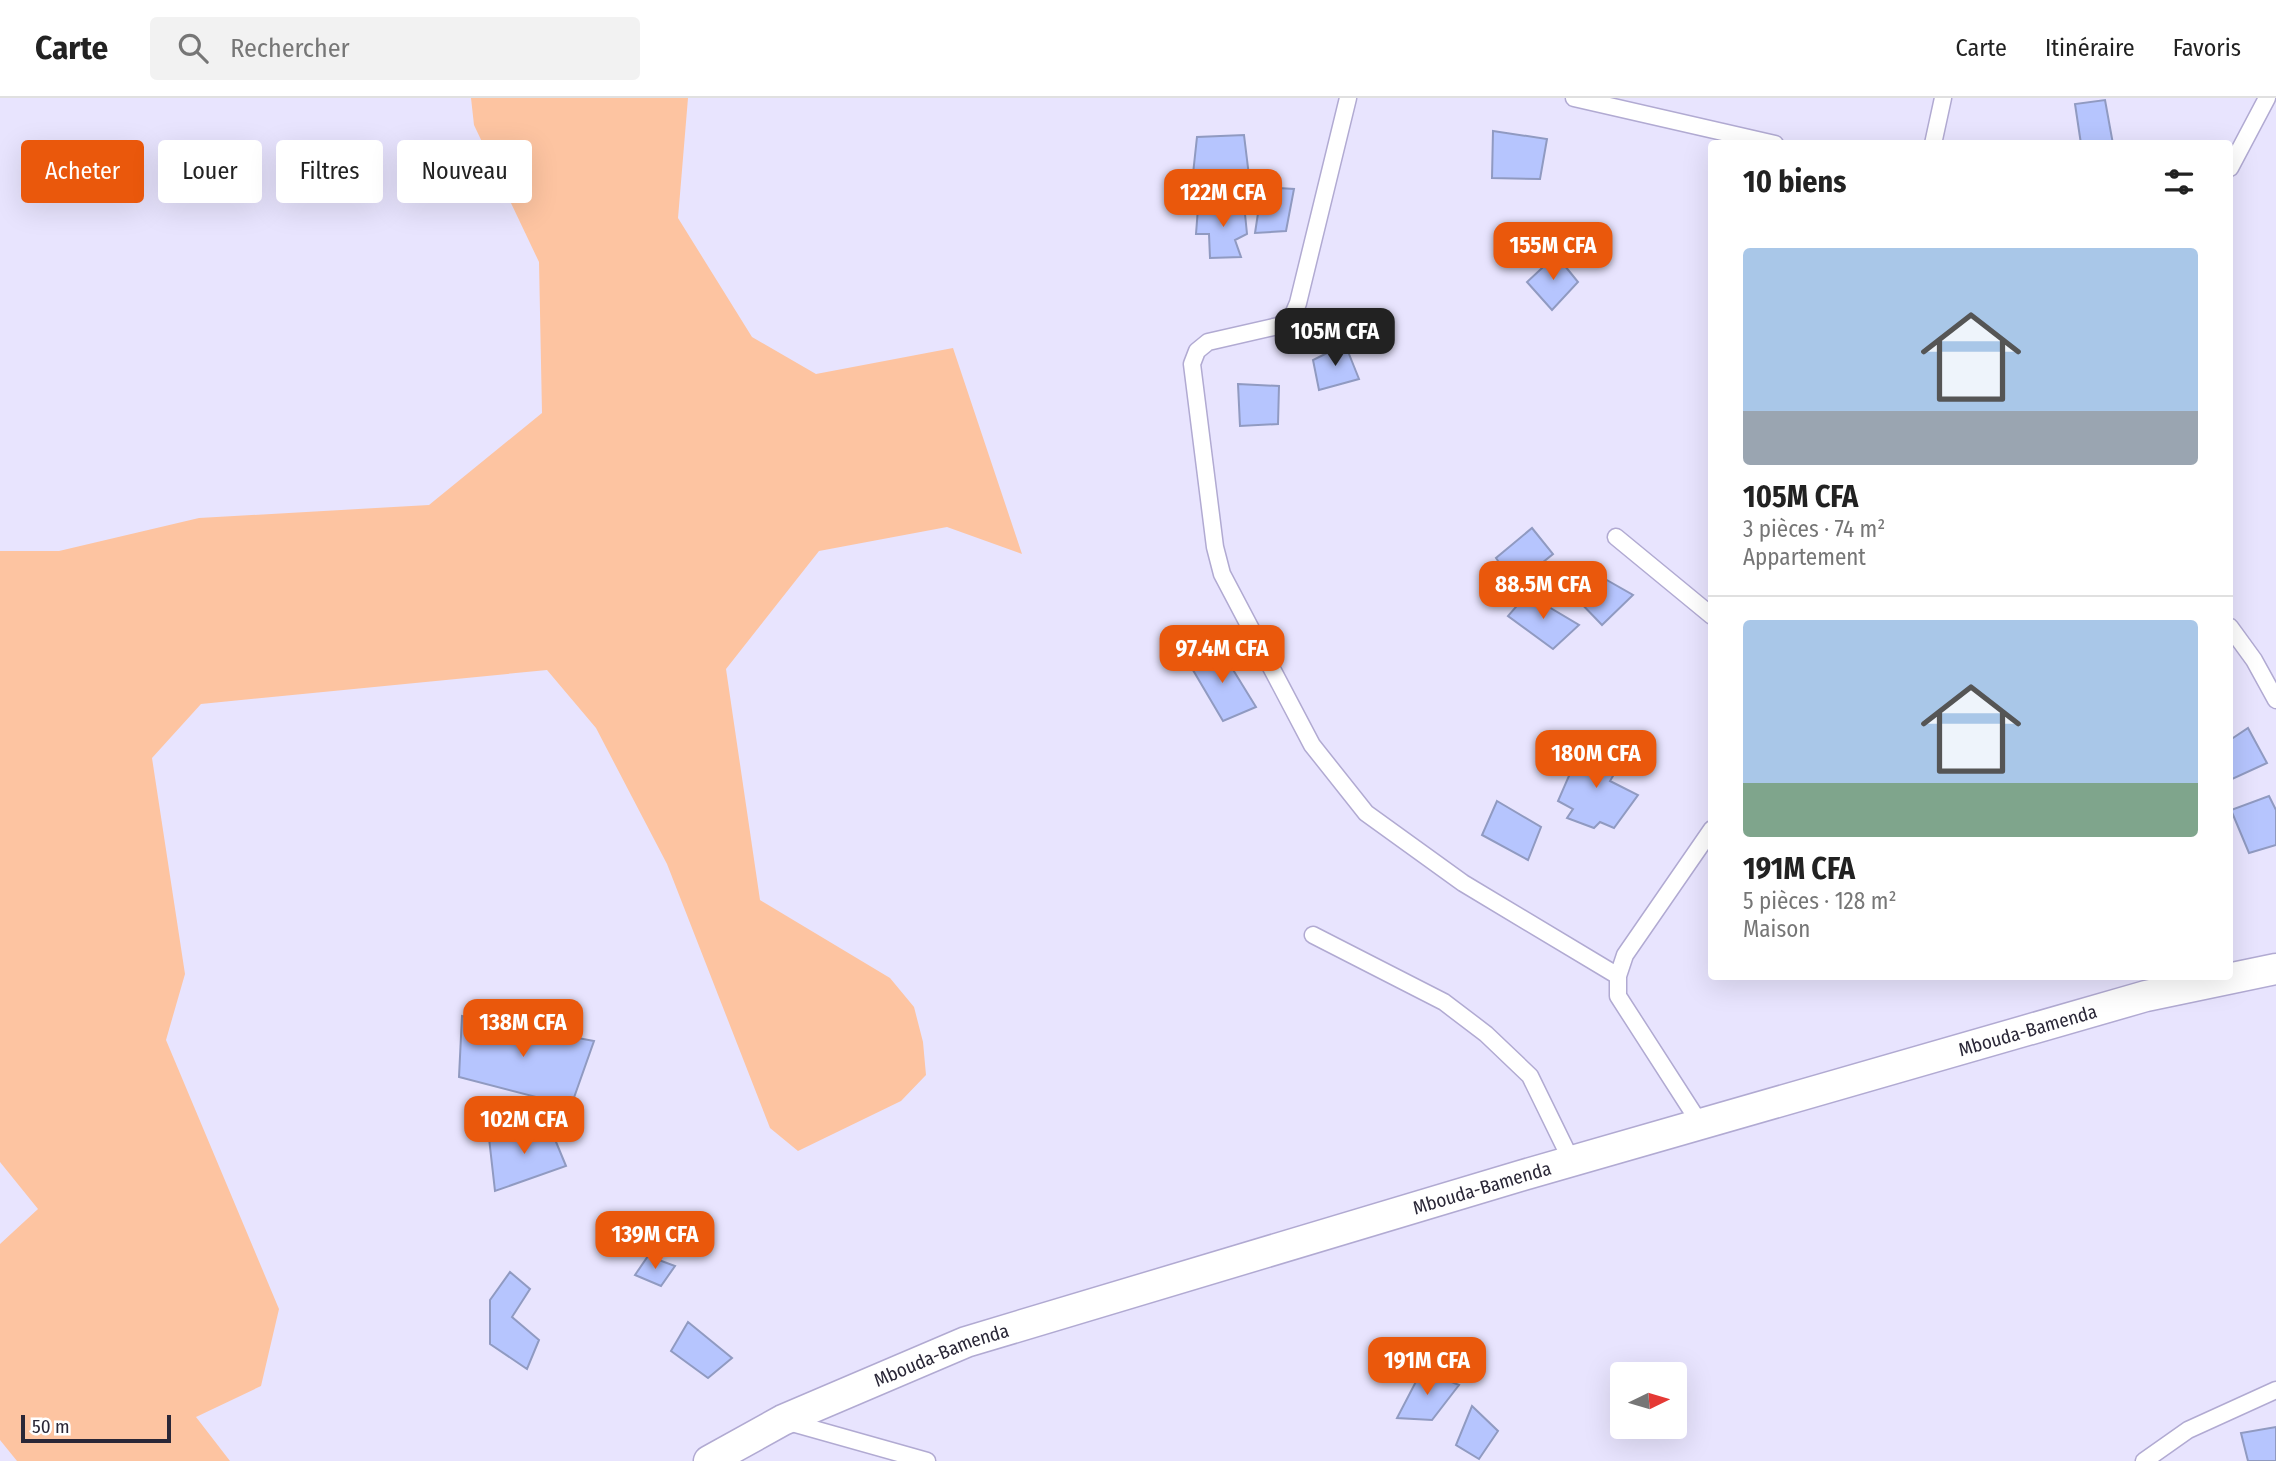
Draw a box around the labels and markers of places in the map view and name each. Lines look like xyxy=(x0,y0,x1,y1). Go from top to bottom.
pin: 122M CFA xyxy=(1151,170,1295,229)
pin: 155M CFA xyxy=(1481,222,1625,282)
pin: 105M CFA xyxy=(1263,308,1407,368)
pin: 88.5M CFA xyxy=(1463,561,1623,621)
pin: 97.4M CFA xyxy=(1142,626,1302,685)
pin: 180M CFA xyxy=(1524,730,1668,790)
pin: 138M CFA xyxy=(451,1000,595,1059)
pin: 102M CFA xyxy=(452,1096,596,1156)
pin: 139M CFA xyxy=(583,1212,727,1271)
pin: 191M CFA xyxy=(1355,1338,1499,1397)

